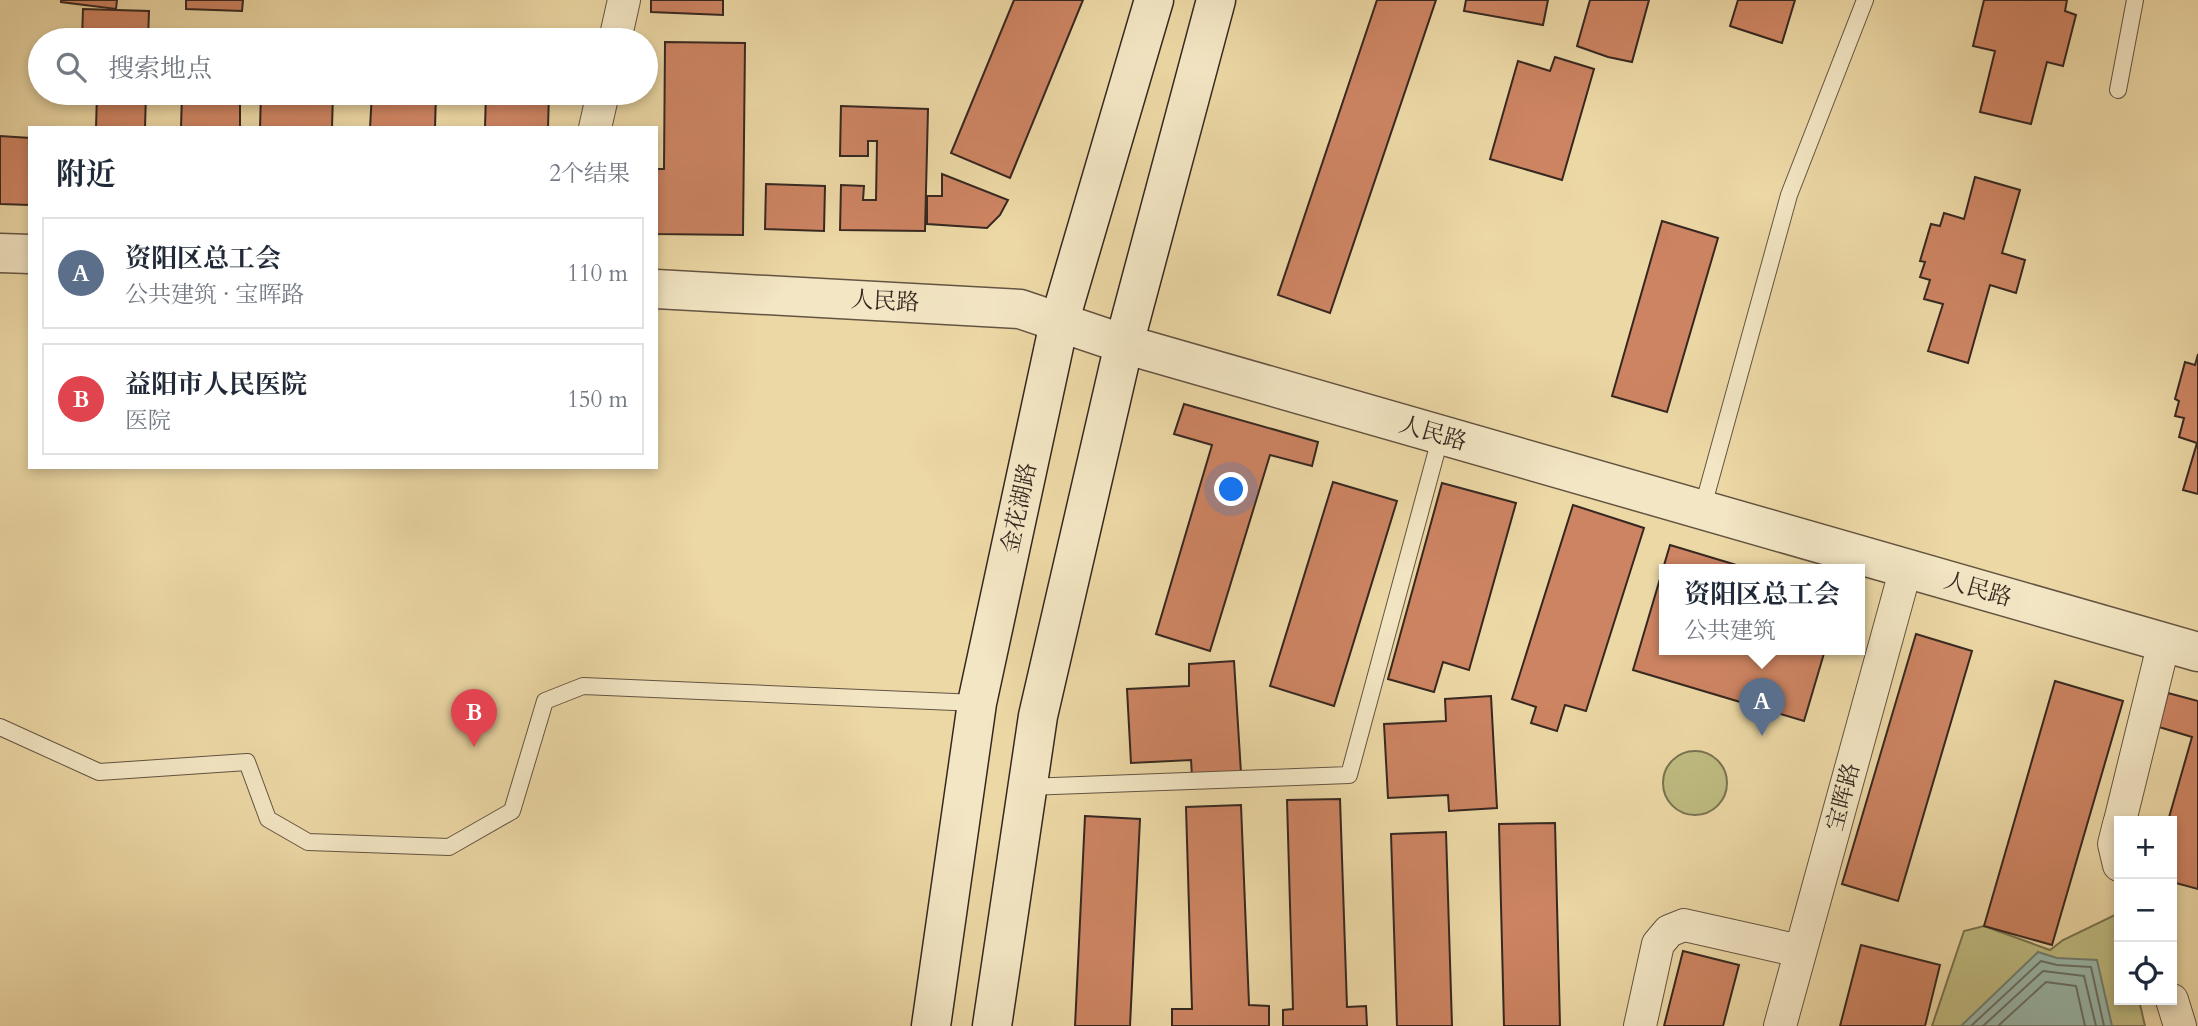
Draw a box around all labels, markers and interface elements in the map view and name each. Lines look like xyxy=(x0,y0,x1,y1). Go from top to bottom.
search box xyxy=(28,28,658,105)
icon: search xyxy=(52,48,90,86)
text: 搜索地点 xyxy=(108,51,212,86)
text: 附近 xyxy=(56,154,116,195)
text: 2个结果 xyxy=(549,158,630,189)
text: 资阳区总工会 xyxy=(125,241,281,276)
text: A xyxy=(72,258,90,289)
text: 110 m xyxy=(567,258,628,289)
text: 公共建筑 · 宝晖路 xyxy=(125,279,304,310)
street label: 人民路 xyxy=(850,284,920,318)
text: 益阳市人民医院 xyxy=(125,367,307,402)
text: B xyxy=(73,384,89,415)
text: 150 m xyxy=(567,384,628,415)
text: 医院 xyxy=(125,405,171,436)
street label: 人民路 xyxy=(1396,409,1470,457)
street label: 金花湖路 xyxy=(994,460,1044,556)
your location xyxy=(1214,472,1248,506)
popup xyxy=(1659,564,1865,655)
street label: 人民路 xyxy=(1941,565,2015,613)
text: 资阳区总工会 xyxy=(1684,577,1840,612)
text: 公共建筑 xyxy=(1684,615,1776,646)
pin: A xyxy=(1739,678,1785,736)
pin: B xyxy=(451,689,497,747)
street label: 宝晖路 xyxy=(1819,760,1867,834)
map controls xyxy=(2114,816,2177,1005)
button: + xyxy=(2114,816,2177,879)
button: − xyxy=(2114,879,2177,942)
button: locate xyxy=(2114,942,2177,1005)

